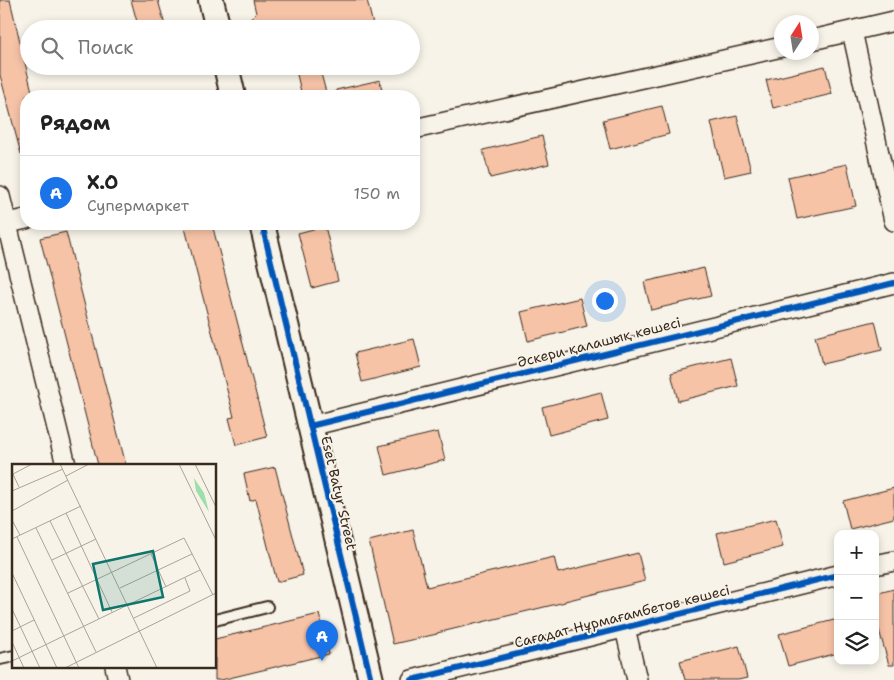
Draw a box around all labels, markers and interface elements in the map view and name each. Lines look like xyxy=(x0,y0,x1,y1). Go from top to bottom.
north arrow xyxy=(774,15,819,60)
search box xyxy=(20,20,420,75)
icon: search xyxy=(38,34,66,62)
text: Поиск xyxy=(78,35,133,60)
text: Рядом xyxy=(40,109,110,137)
text: X.O xyxy=(87,170,118,195)
text: A xyxy=(50,183,62,204)
text: 150 m xyxy=(353,183,400,204)
text: Супермаркет xyxy=(87,195,189,216)
your location xyxy=(592,288,618,314)
street label: Әскери қалашық көшесі xyxy=(515,313,683,371)
street label: Eset Batyr Street xyxy=(317,434,361,552)
inset map xyxy=(12,464,216,668)
map controls xyxy=(834,530,879,665)
button: + xyxy=(834,530,879,575)
button: − xyxy=(834,575,879,620)
street label: Сағадат Нұрмағамбетов көшесі xyxy=(512,580,732,652)
pin: A xyxy=(306,620,338,661)
button: layers xyxy=(834,620,879,665)

